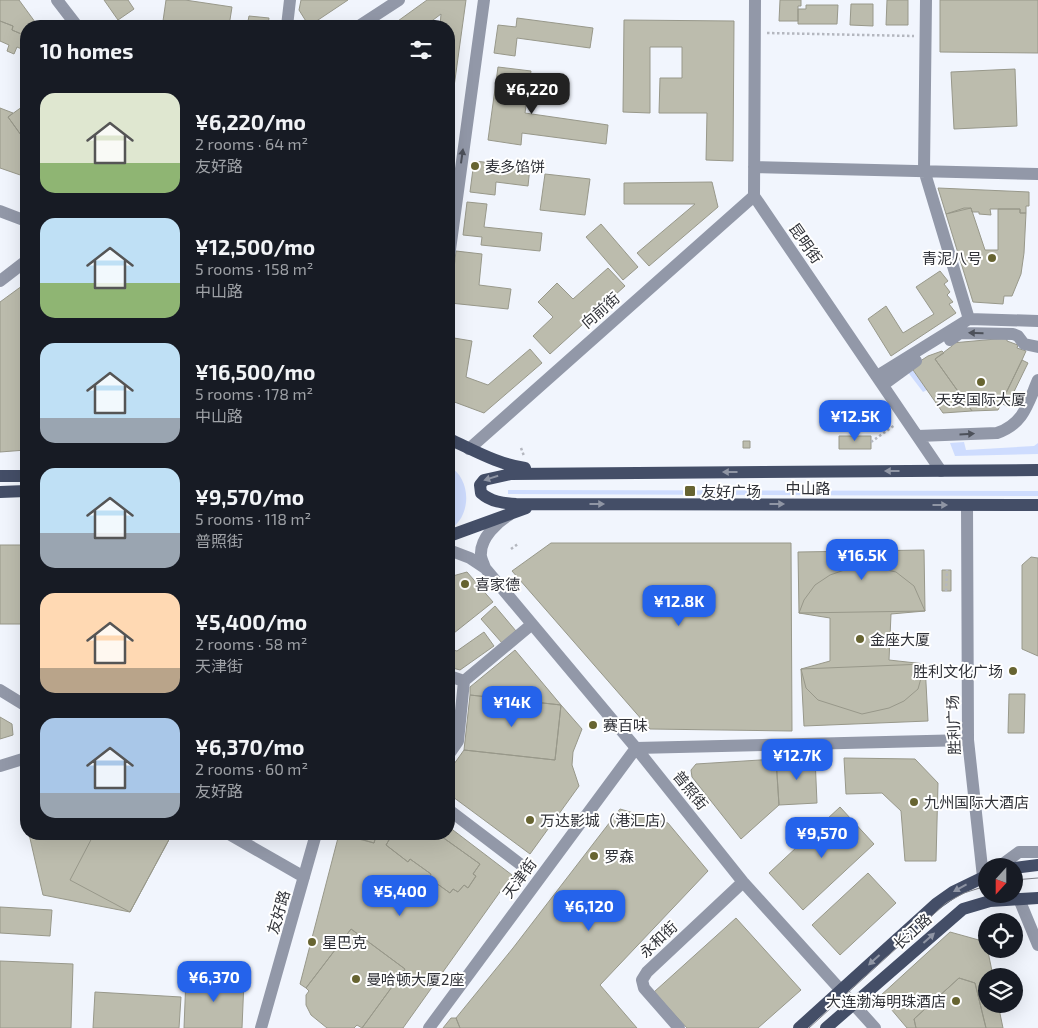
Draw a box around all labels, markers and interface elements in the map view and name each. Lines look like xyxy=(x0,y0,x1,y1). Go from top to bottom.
icon: filters xyxy=(407,36,435,64)
text: 10 homes xyxy=(40,38,133,63)
pin: ¥6,220 xyxy=(491,72,573,115)
text: ¥6,220 xyxy=(506,79,558,98)
text: ¥6,220/mo xyxy=(195,109,306,134)
icon: home xyxy=(80,113,140,173)
text: 2 rooms · 64 m² xyxy=(195,134,308,153)
one-way arrow xyxy=(459,148,467,164)
text: 友好路 xyxy=(195,156,243,175)
place label: 麦多馅饼 xyxy=(485,157,545,175)
marker: 麦多馅饼 xyxy=(469,160,481,172)
street label: 昆明街 xyxy=(786,219,826,267)
text: ¥12,500/mo xyxy=(195,234,315,259)
icon: home xyxy=(80,238,140,298)
place label: 青泥八号 xyxy=(922,249,982,267)
marker: 青泥八号 xyxy=(986,252,998,264)
text: 5 rooms · 158 m² xyxy=(195,259,313,278)
text: 中山路 xyxy=(195,281,243,300)
street label: 向前街 xyxy=(577,288,623,332)
one-way arrow xyxy=(968,329,984,337)
text: ¥16,500/mo xyxy=(195,359,315,384)
icon: home xyxy=(80,363,140,423)
marker: 天安国际大厦 xyxy=(975,376,987,388)
text: 5 rooms · 178 m² xyxy=(195,384,313,403)
place label: 天安国际大厦 xyxy=(936,390,1026,408)
pin: ¥12.5K xyxy=(814,400,896,442)
text: 中山路 xyxy=(195,406,243,425)
text: ¥12.5K xyxy=(830,406,880,425)
one-way arrow xyxy=(959,429,975,437)
one-way arrow xyxy=(884,467,900,475)
one-way arrow xyxy=(722,468,738,476)
one-way arrow xyxy=(484,474,499,482)
street label: 中山路 xyxy=(785,479,831,497)
place label: 友好广场 xyxy=(701,482,761,500)
text: ¥9,570/mo xyxy=(195,484,304,509)
marker: 友好广场 xyxy=(683,484,697,498)
icon: home xyxy=(80,488,140,548)
one-way arrow xyxy=(589,500,605,508)
one-way arrow xyxy=(769,500,785,508)
one-way arrow xyxy=(932,501,948,509)
text: 5 rooms · 118 m² xyxy=(195,509,311,528)
text: 普照街 xyxy=(195,531,243,550)
pin: ¥16.5K xyxy=(821,538,903,581)
text: ¥16.5K xyxy=(837,545,887,564)
place label: 喜家德 xyxy=(475,575,520,593)
marker: 喜家德 xyxy=(459,578,471,590)
pin: ¥12.8K xyxy=(638,584,720,627)
text: ¥12.8K xyxy=(654,591,704,610)
text: ¥5,400/mo xyxy=(195,609,307,634)
icon: home xyxy=(80,613,140,673)
place label: 金座大厦 xyxy=(870,630,930,648)
marker: 金座大厦 xyxy=(854,633,866,645)
text: 2 rooms · 58 m² xyxy=(195,634,308,653)
text: 天津街 xyxy=(195,656,243,675)
place label: 胜利文化广场 xyxy=(913,662,1003,680)
marker: 胜利文化广场 xyxy=(1007,665,1019,677)
pin: ¥14K xyxy=(482,686,542,728)
text: ¥14K xyxy=(493,692,531,711)
street label: 胜利广场 xyxy=(943,695,963,755)
place label: 赛百味 xyxy=(603,716,648,734)
marker: 赛百味 xyxy=(587,719,599,731)
text: ¥6,370/mo xyxy=(195,734,304,759)
icon: home xyxy=(80,738,140,798)
pin: ¥12.7K xyxy=(756,738,838,781)
text: ¥12.7K xyxy=(773,745,821,764)
text: 2 rooms · 60 m² xyxy=(195,759,308,778)
street label: 普照街 xyxy=(670,767,712,813)
text: 友好路 xyxy=(195,781,243,800)
place label: 九州国际大酒店 xyxy=(924,793,1029,811)
marker: 九州国际大酒店 xyxy=(908,796,920,808)
place label: 万达影城（港汇店） xyxy=(540,811,675,829)
marker: 万达影城（港汇店） xyxy=(524,814,536,826)
pin: ¥9,570 xyxy=(781,816,863,859)
text: ¥9,570 xyxy=(796,823,848,842)
place label: 罗森 xyxy=(604,847,634,865)
marker: 罗森 xyxy=(588,850,600,862)
street label: 天津街 xyxy=(498,855,540,901)
north arrow xyxy=(978,858,1022,902)
map controls xyxy=(978,858,1023,1013)
pin: ¥5,400 xyxy=(359,874,441,917)
text: ¥5,400 xyxy=(373,881,427,900)
one-way arrow xyxy=(954,883,967,892)
street label: 友好路 xyxy=(263,888,293,936)
pin: ¥6,120 xyxy=(548,890,630,932)
text: ¥6,120 xyxy=(564,896,614,915)
street label: 长江路 xyxy=(889,909,935,953)
button: locate xyxy=(978,913,1023,958)
street label: 永和街 xyxy=(635,917,681,961)
one-way arrow xyxy=(922,932,934,944)
place label: 星巴克 xyxy=(322,933,367,951)
marker: 星巴克 xyxy=(306,936,318,948)
one-way arrow xyxy=(869,954,881,966)
pin: ¥6,370 xyxy=(173,960,255,1003)
text: ¥6,370 xyxy=(188,967,240,986)
button: layers xyxy=(978,968,1023,1013)
place label: 曼哈顿大厦2座 xyxy=(366,970,464,988)
marker: 曼哈顿大厦2座 xyxy=(350,973,362,985)
place label: 大连渤海明珠酒店 xyxy=(826,992,946,1010)
marker: 大连渤海明珠酒店 xyxy=(950,995,962,1007)

